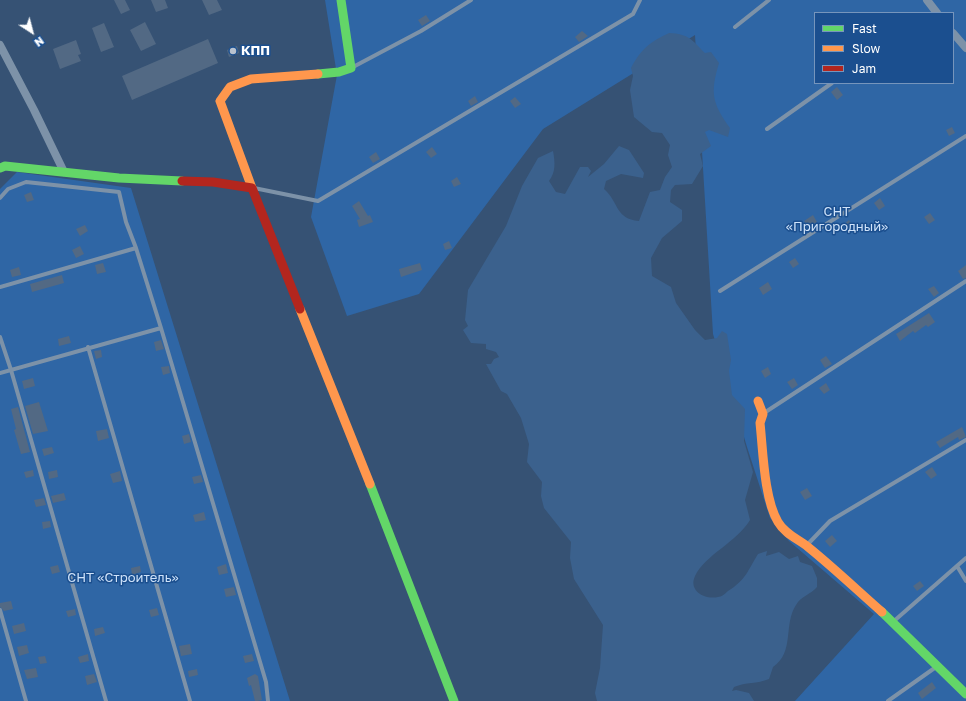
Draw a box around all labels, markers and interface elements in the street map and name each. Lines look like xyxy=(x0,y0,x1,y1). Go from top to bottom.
north arrow xyxy=(12,12,52,52)
legend xyxy=(814,12,954,84)
text: Fast xyxy=(852,21,877,36)
text: N xyxy=(32,34,47,50)
text: Slow xyxy=(852,41,880,56)
place label: КПП xyxy=(241,43,270,59)
marker: КПП xyxy=(228,46,238,56)
text: Jam xyxy=(852,61,876,76)
park label: СНТ «Пригородный» xyxy=(786,204,888,235)
park label: СНТ «Строитель» xyxy=(67,570,179,586)

